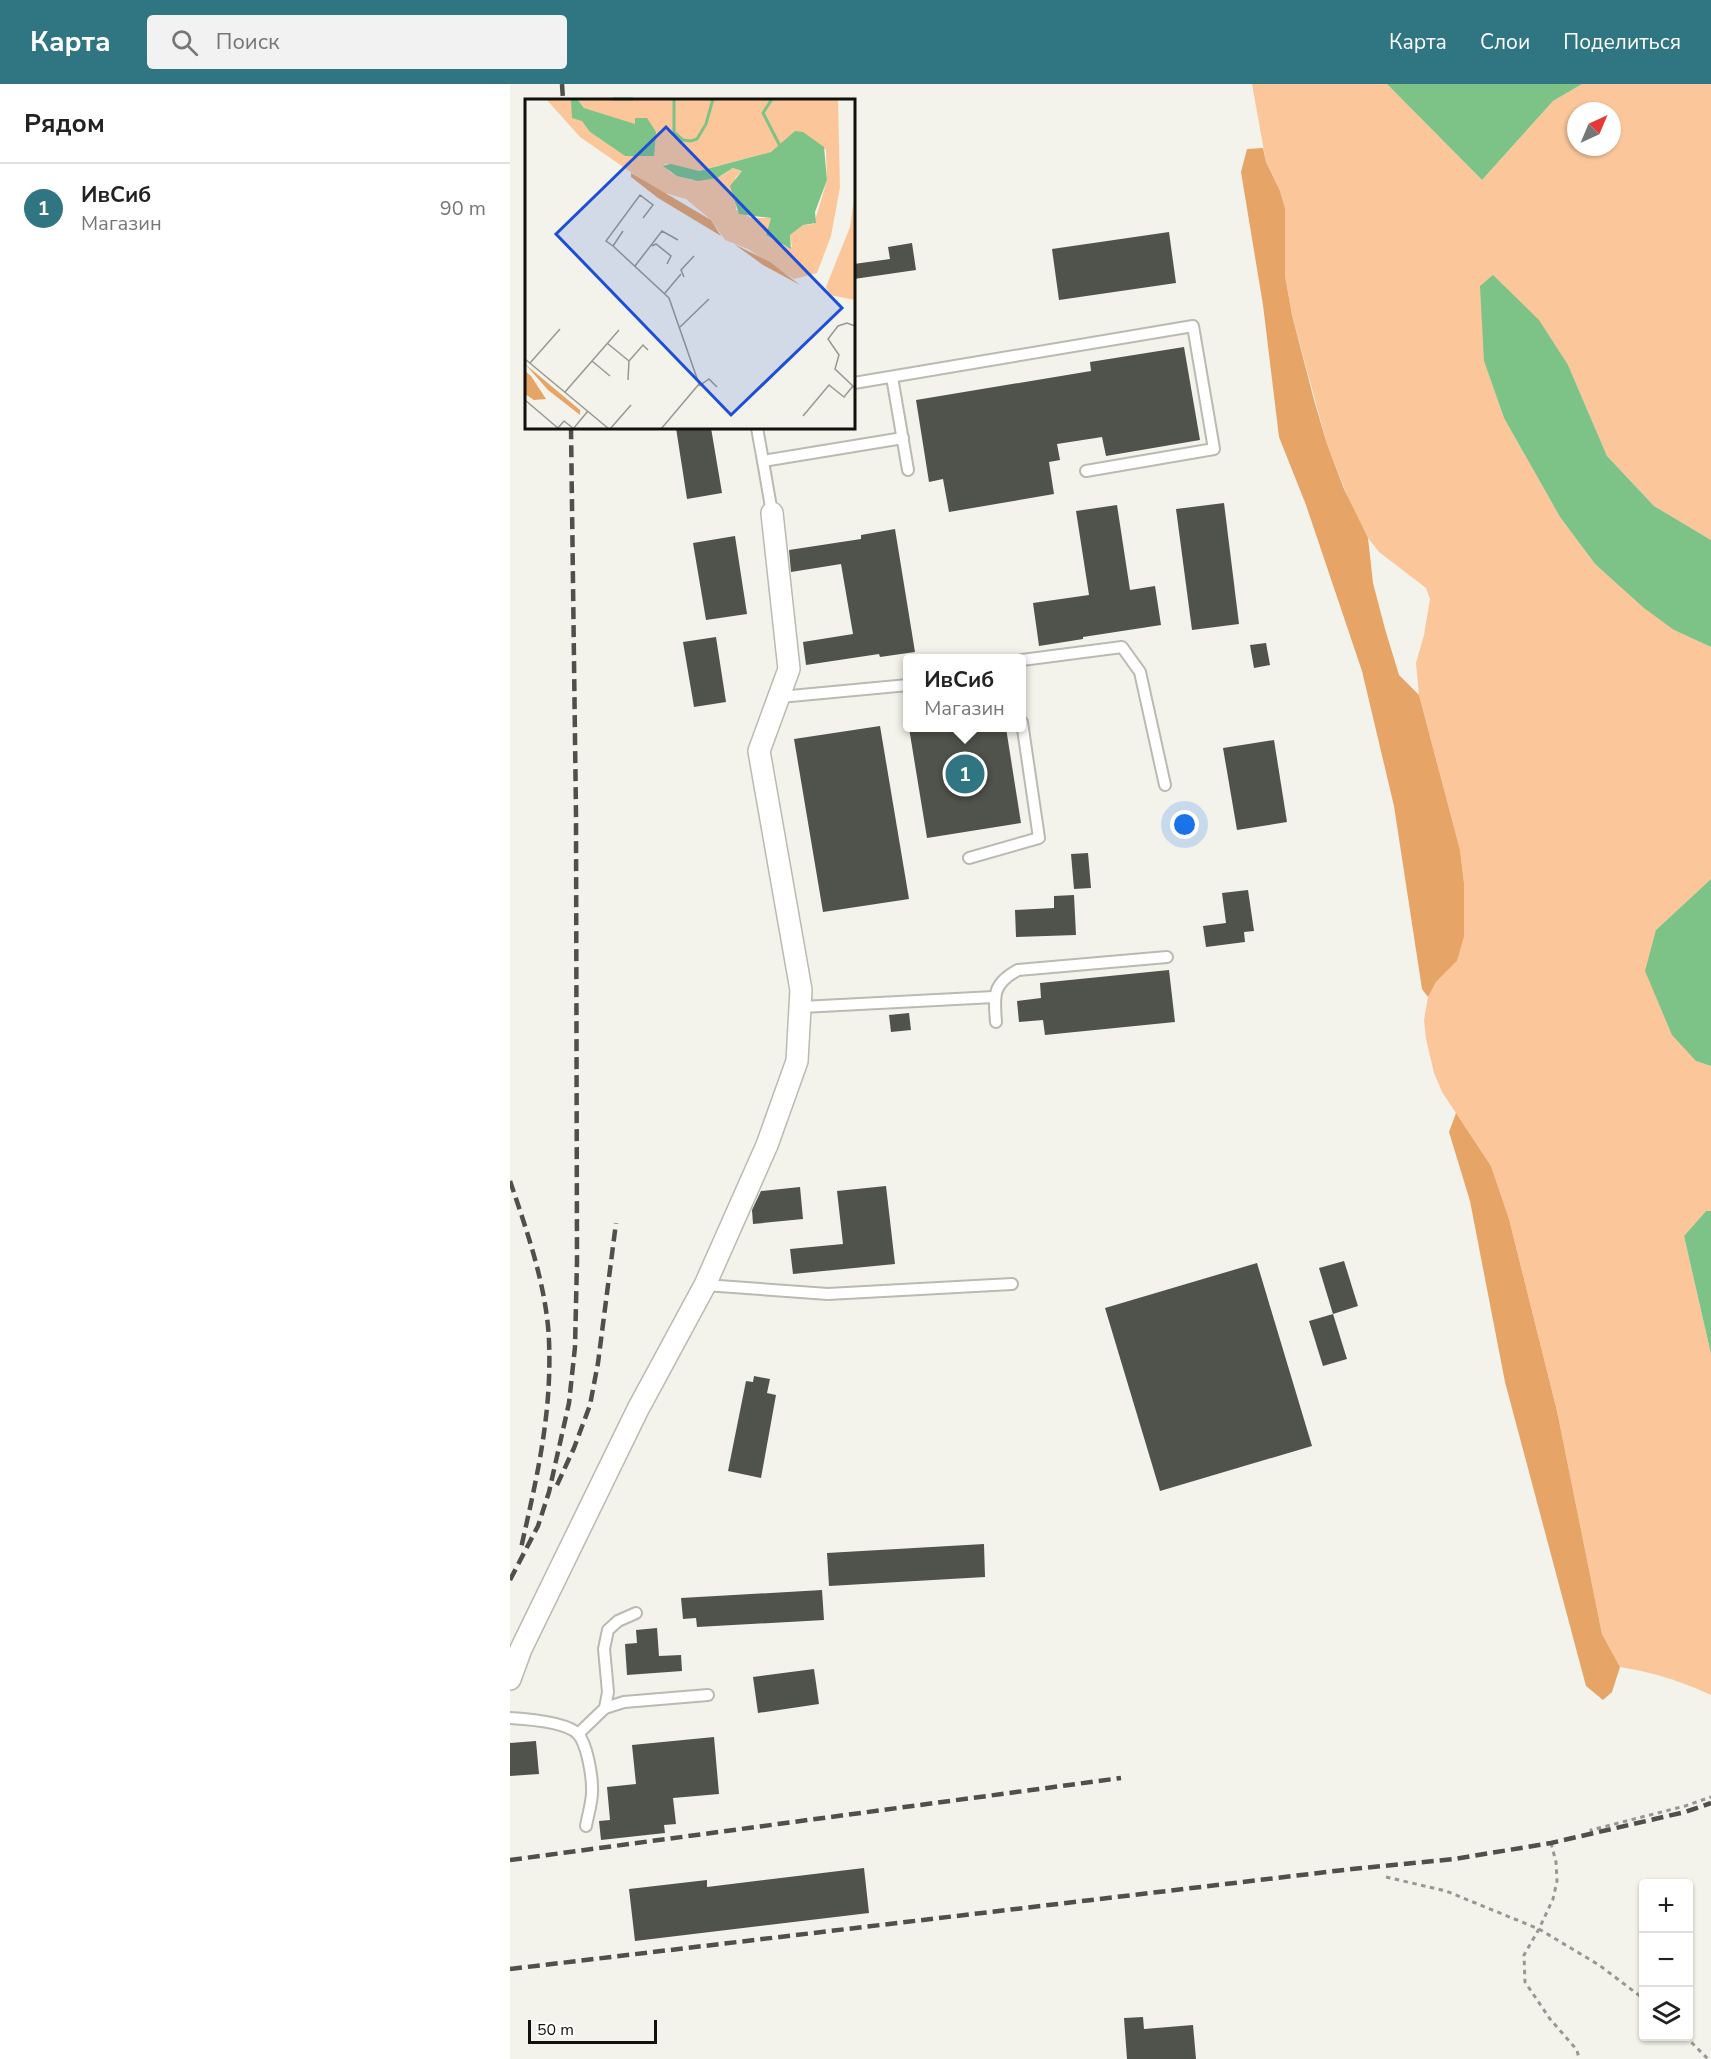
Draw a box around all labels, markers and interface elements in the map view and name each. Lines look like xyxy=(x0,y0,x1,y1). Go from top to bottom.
search box xyxy=(147,15,567,69)
text: Карта xyxy=(30,23,111,61)
icon: search xyxy=(168,26,201,59)
text: Поиск xyxy=(216,27,280,57)
text: Карта xyxy=(1389,28,1447,56)
text: Слои xyxy=(1480,28,1530,56)
text: Поделиться xyxy=(1563,28,1681,56)
inset map xyxy=(525,99,855,429)
north arrow xyxy=(1567,102,1621,156)
text: Рядом xyxy=(24,106,105,141)
text: ИвСиб xyxy=(81,180,151,210)
text: 1 xyxy=(38,195,50,222)
text: 90 m xyxy=(440,195,486,222)
text: Магазин xyxy=(81,210,162,237)
popup xyxy=(903,654,1026,732)
text: ИвСиб xyxy=(924,665,994,695)
text: Магазин xyxy=(924,695,1005,722)
pin: 1 xyxy=(946,752,984,796)
your location xyxy=(1170,810,1199,839)
map controls xyxy=(1639,1879,1693,2041)
button: + xyxy=(1639,1879,1693,1933)
button: − xyxy=(1639,1933,1693,1987)
button: layers xyxy=(1639,1987,1693,2041)
scale bar xyxy=(528,2017,657,2044)
text: 50 m xyxy=(537,2019,574,2041)

